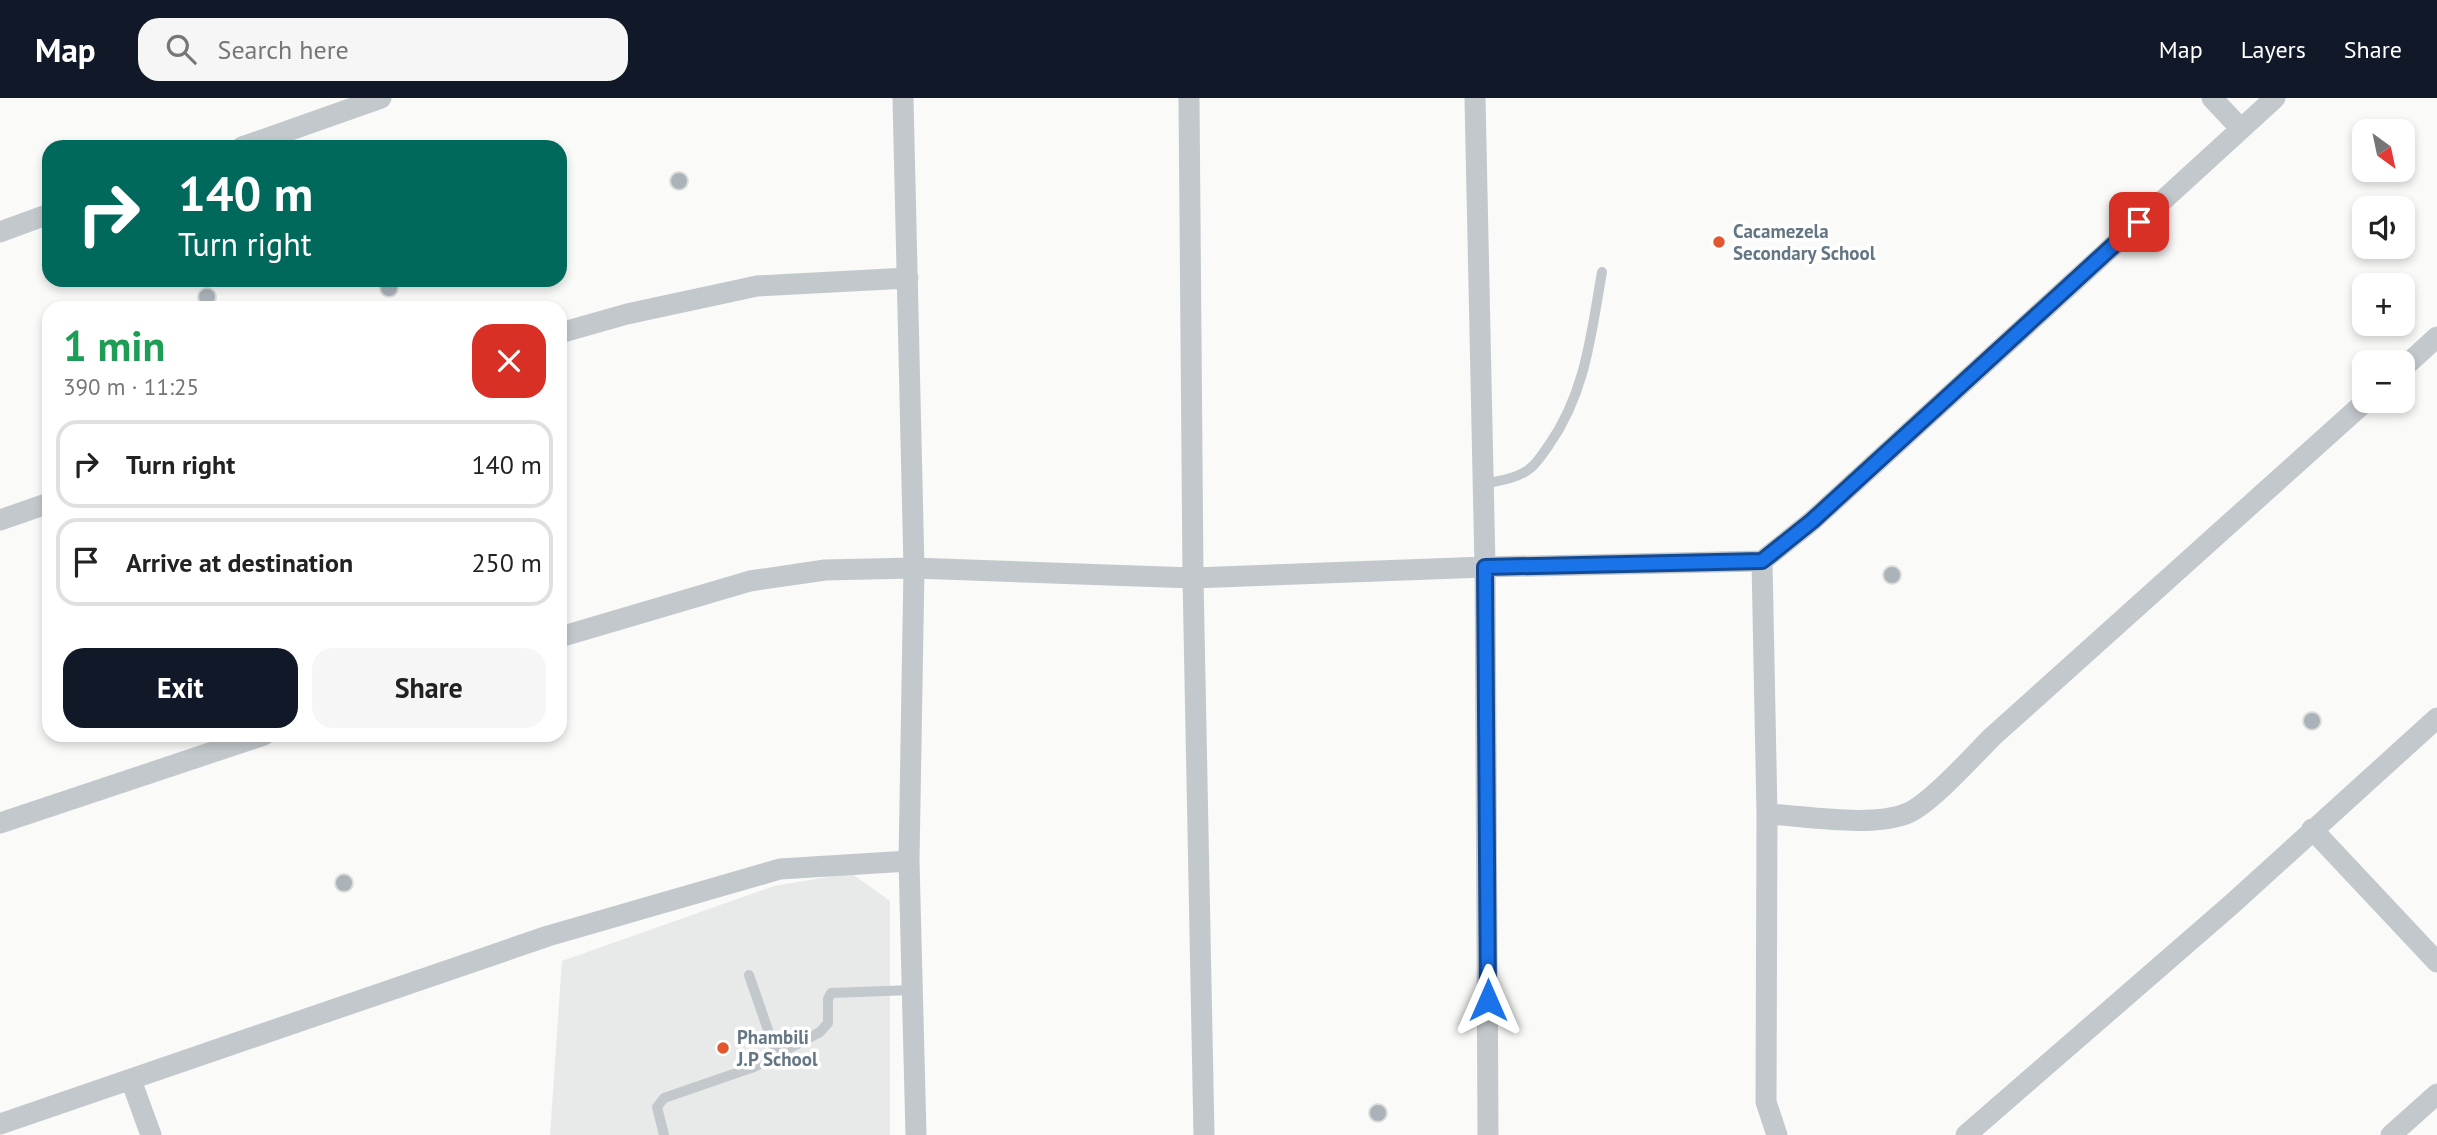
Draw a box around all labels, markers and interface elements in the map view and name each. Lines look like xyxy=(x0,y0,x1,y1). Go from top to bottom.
search box xyxy=(138,18,628,81)
text: Map xyxy=(35,28,96,71)
icon: search xyxy=(162,30,200,68)
text: Search here xyxy=(218,33,349,66)
text: Map xyxy=(2159,34,2203,65)
text: Layers xyxy=(2241,34,2306,65)
text: Share xyxy=(2344,34,2402,65)
north arrow xyxy=(2352,119,2415,182)
map controls xyxy=(2352,119,2415,413)
text: 140 m xyxy=(178,161,313,225)
icon: right xyxy=(63,168,154,259)
pin xyxy=(2109,192,2169,252)
button: sound xyxy=(2352,196,2415,259)
icon: arrive xyxy=(2120,203,2158,241)
place label: Cacamezela Secondary School xyxy=(1733,219,1876,265)
text: Turn right xyxy=(178,223,312,265)
marker: Cacamezela Secondary School xyxy=(1711,234,1727,250)
button: + xyxy=(2352,273,2415,336)
text: 1 min xyxy=(63,318,165,373)
button: close xyxy=(472,324,546,398)
button: − xyxy=(2352,350,2415,413)
text: 390 m · 11:25 xyxy=(63,372,199,401)
icon: right xyxy=(67,445,105,483)
text: Turn right xyxy=(126,448,235,481)
text: 140 m xyxy=(471,448,542,481)
icon: arrive xyxy=(67,543,105,581)
text: Arrive at destination xyxy=(126,546,353,579)
text: 250 m xyxy=(471,546,542,579)
button: Exit xyxy=(63,648,298,728)
button: Share xyxy=(312,648,546,728)
position arrow xyxy=(1451,963,1525,1037)
place label: Phambili J.P School xyxy=(736,1025,818,1071)
marker: Phambili J.P School xyxy=(715,1040,731,1056)

